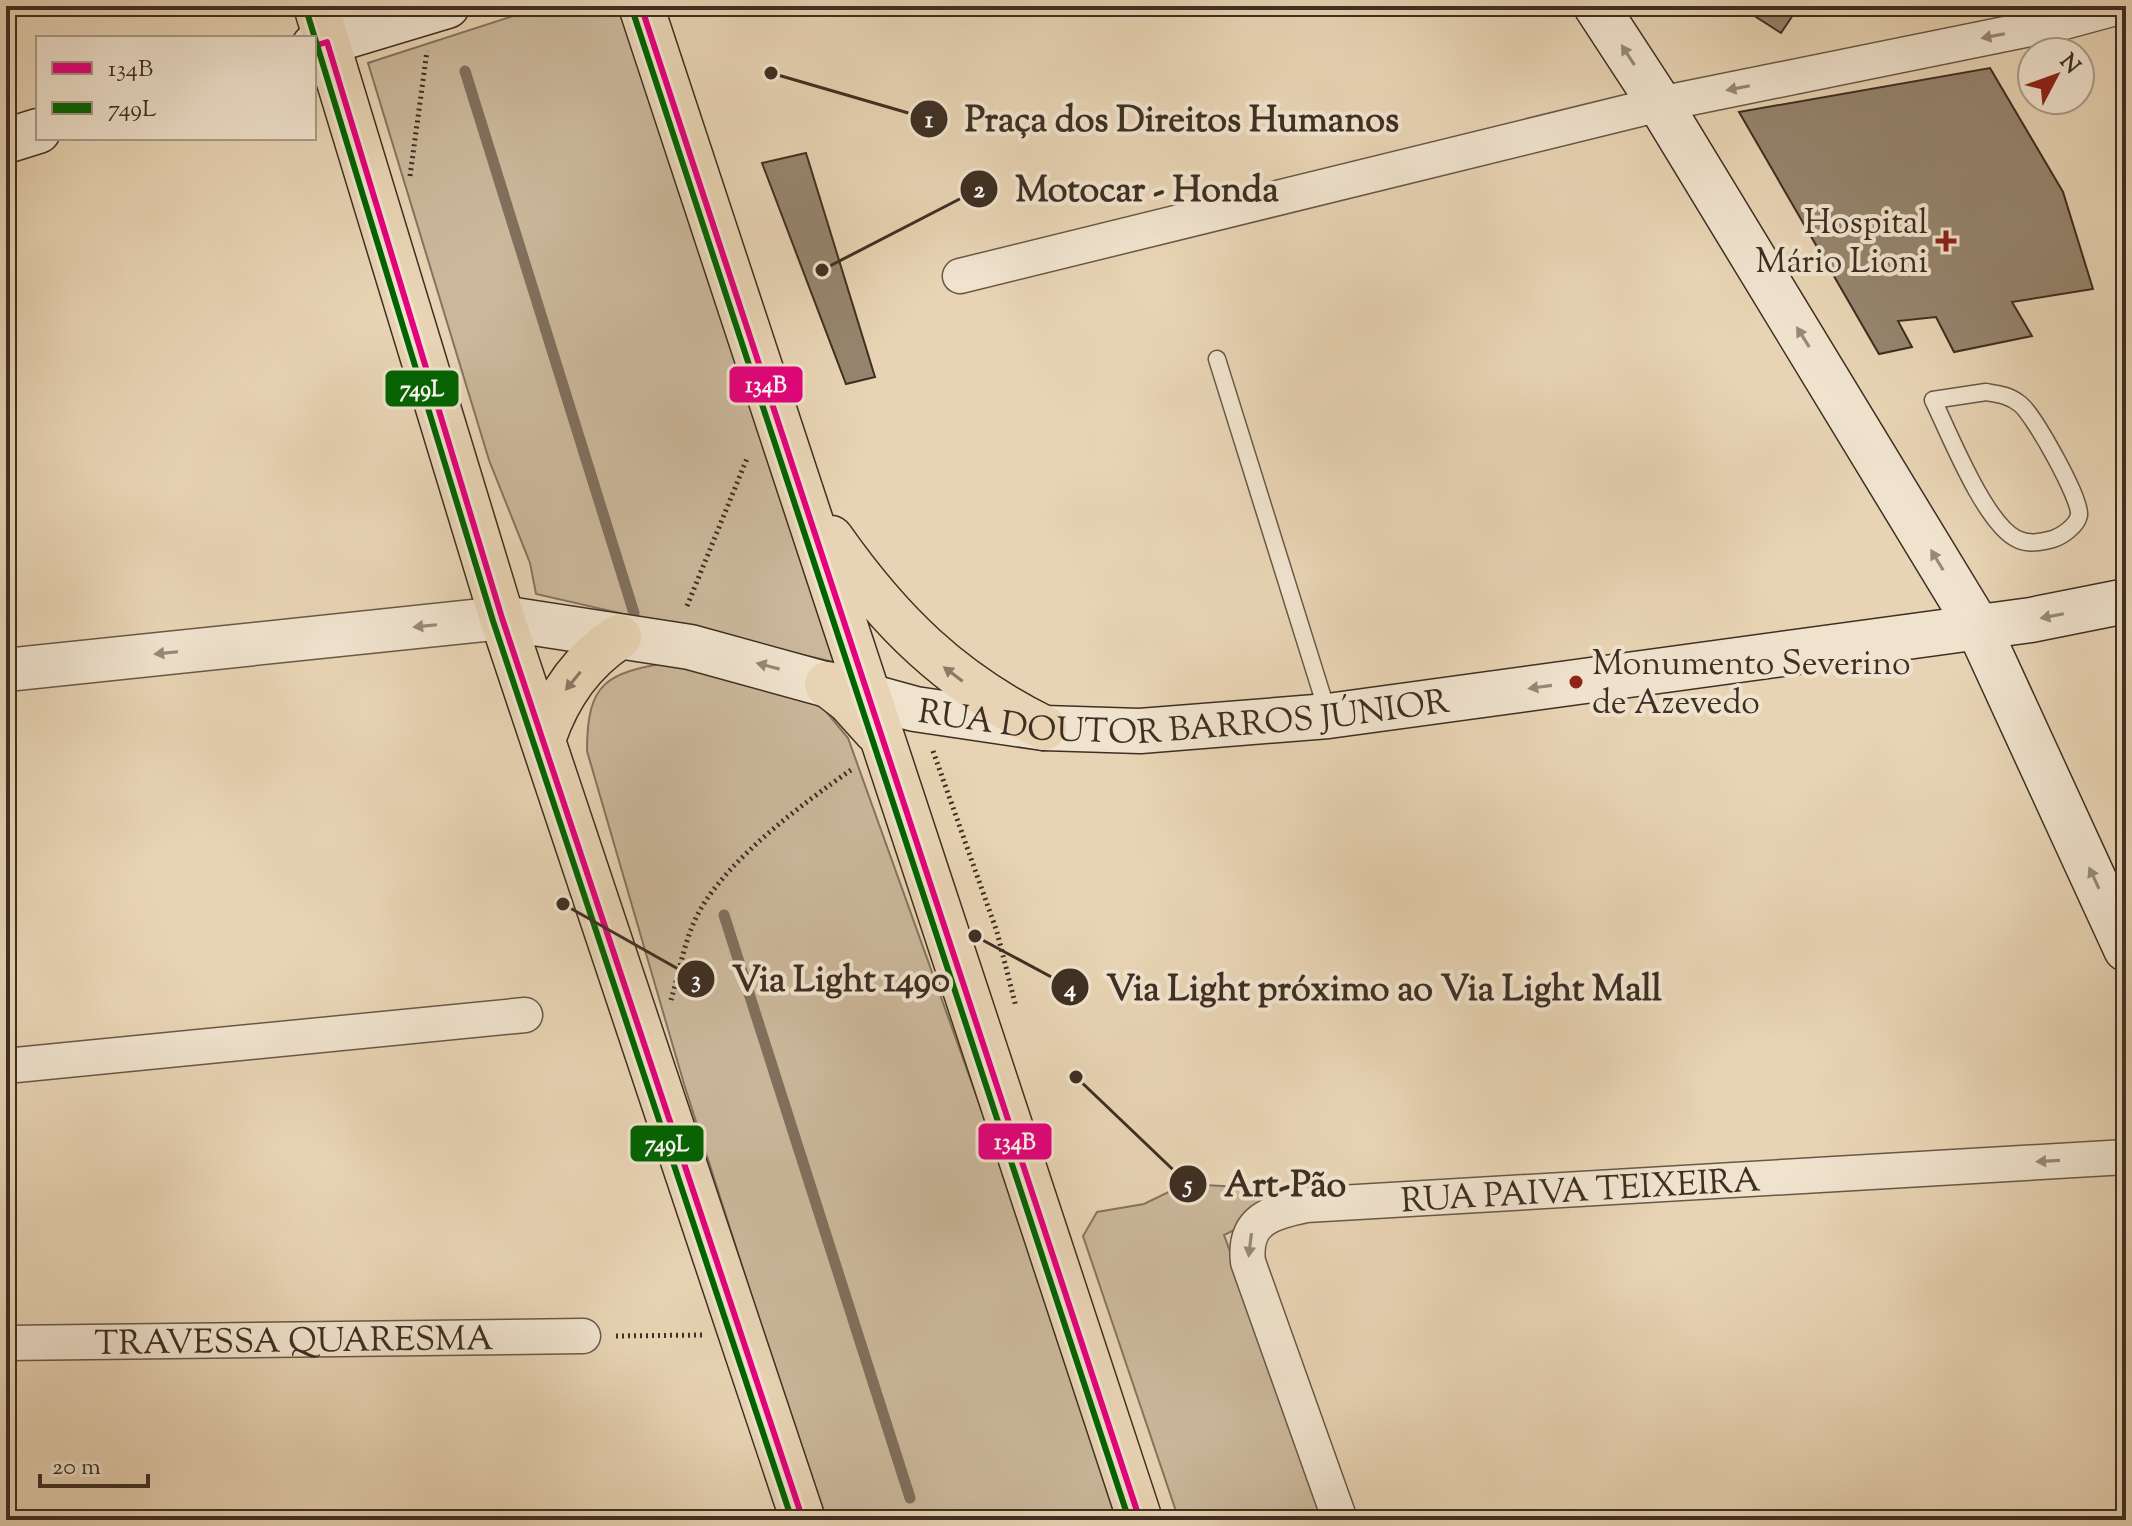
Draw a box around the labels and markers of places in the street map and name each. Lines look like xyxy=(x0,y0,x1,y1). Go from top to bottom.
callout: Praça dos Direitos Humanos xyxy=(909,89,1415,149)
callout: Motocar - Honda xyxy=(959,159,1294,219)
place label: Hospital Mário Lioni xyxy=(1755,200,1928,288)
marker: Hospital Mário Lioni xyxy=(1935,230,1957,252)
place label: Monumento Severino de Azevedo xyxy=(1592,641,1911,729)
marker: Monumento Severino de Azevedo xyxy=(1567,673,1585,691)
callout: Via Light 1490 xyxy=(676,949,966,1009)
callout: Via Light próximo ao Via Light Mall xyxy=(1050,957,1678,1017)
callout: Art-Pão xyxy=(1168,1154,1362,1214)

